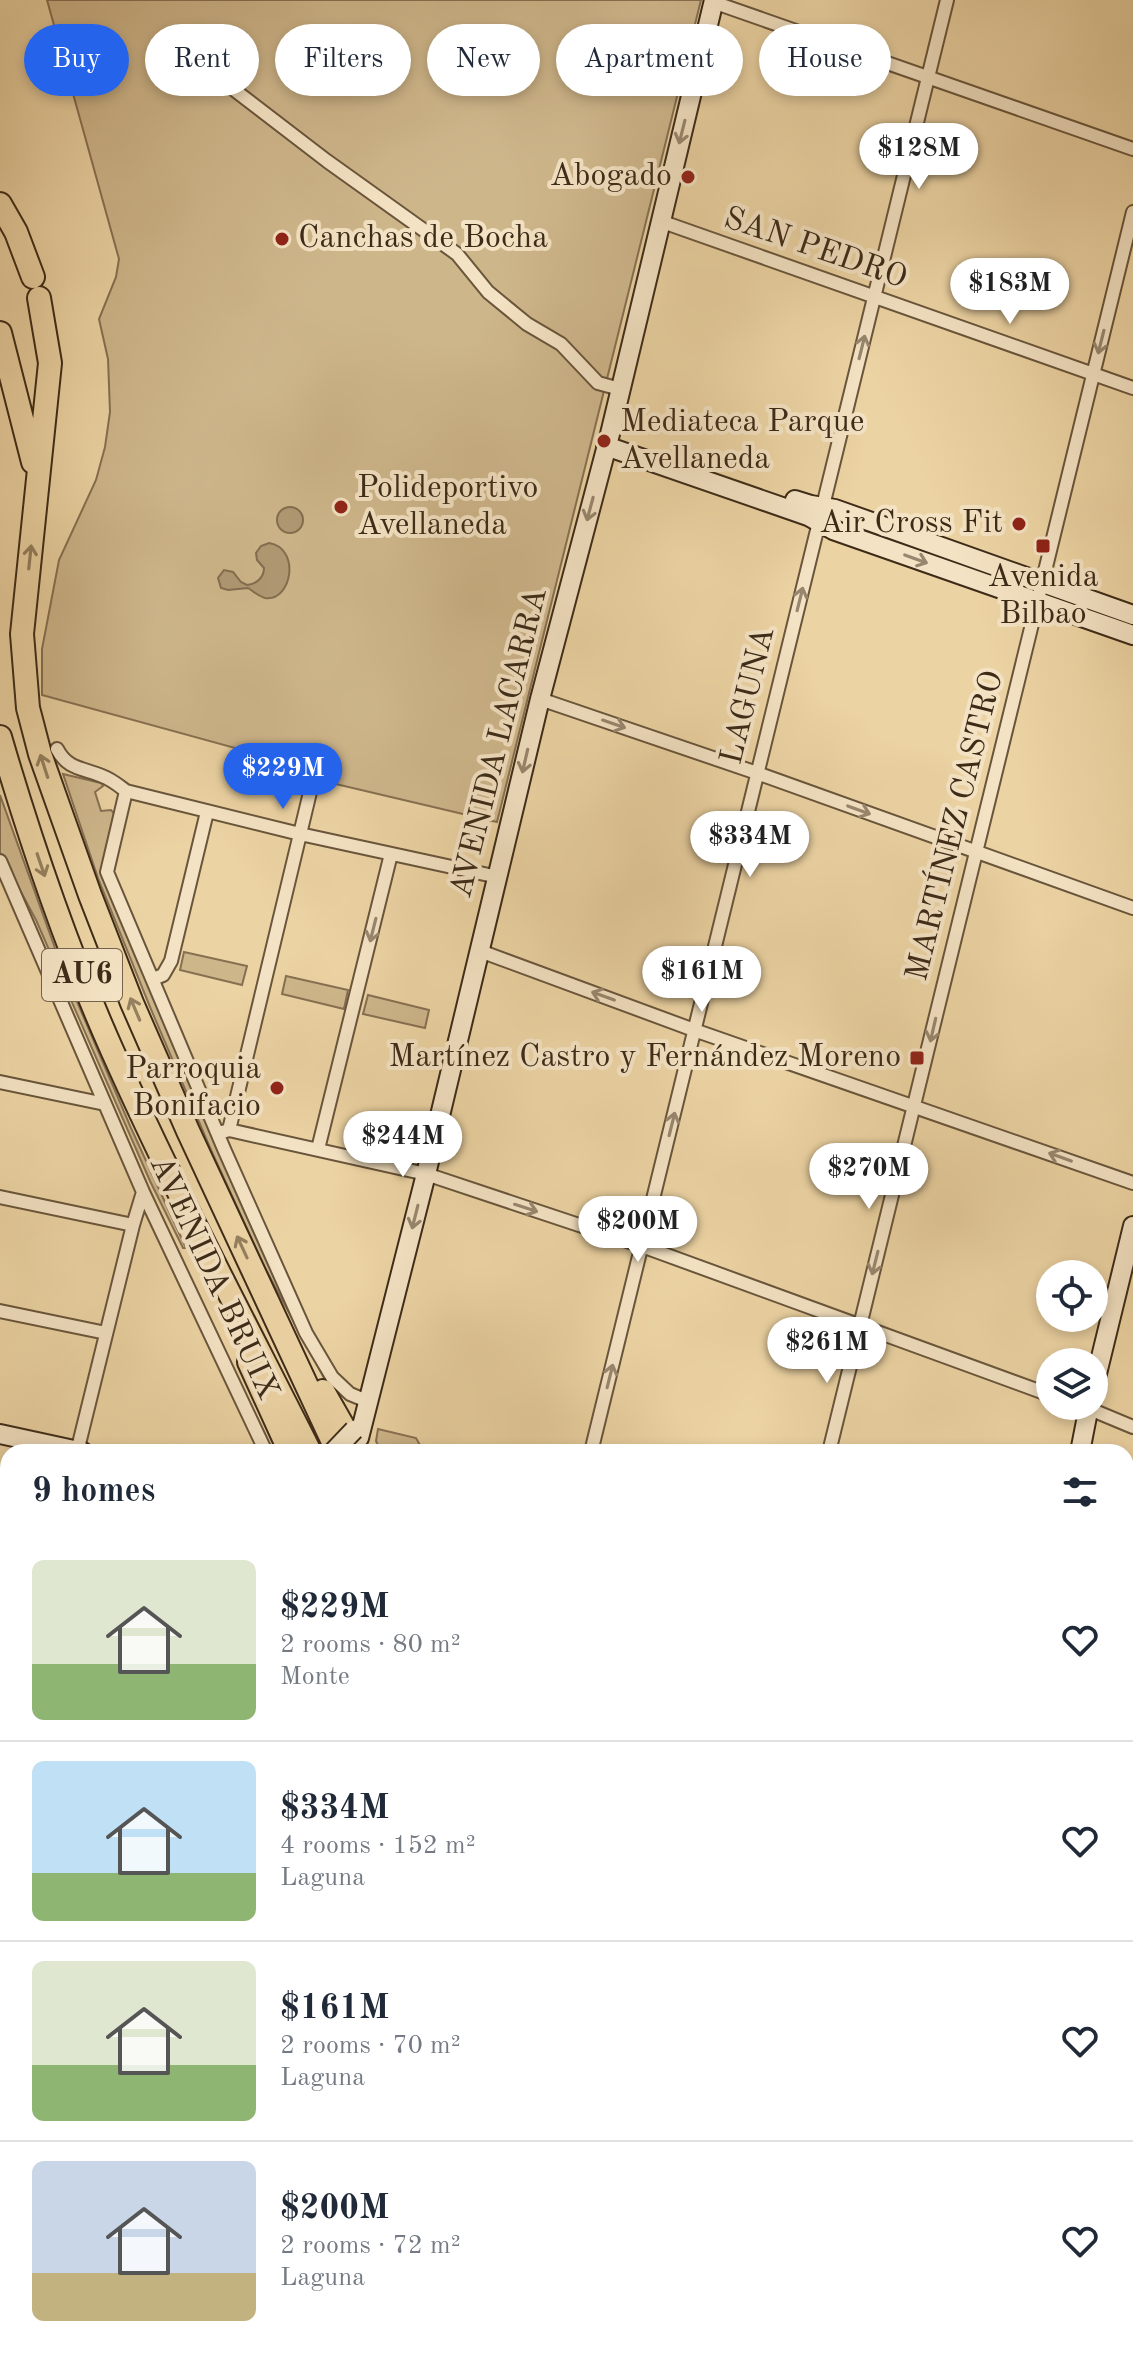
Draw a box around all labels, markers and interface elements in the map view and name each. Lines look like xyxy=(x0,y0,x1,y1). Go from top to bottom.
chip: Buy xyxy=(24,24,129,96)
chip: Rent xyxy=(145,24,259,96)
chip: Filters xyxy=(275,24,411,96)
chip: New xyxy=(427,24,540,96)
chip: Apartment xyxy=(556,24,743,96)
chip: House xyxy=(759,24,891,96)
one-way arrow xyxy=(674,119,689,144)
pin: $128M xyxy=(863,123,975,191)
text: $128M xyxy=(877,136,961,162)
place label: Abogado xyxy=(550,161,672,193)
marker: Abogado xyxy=(679,168,697,186)
street label: SAN PEDRO xyxy=(719,203,911,295)
place label: Canchas de Bocha xyxy=(298,223,548,255)
marker: Canchas de Bocha xyxy=(273,230,291,248)
pin: $183M xyxy=(954,258,1066,326)
text: $183M xyxy=(968,271,1052,297)
one-way arrow xyxy=(1092,328,1107,354)
one-way arrow xyxy=(856,334,871,360)
place label: Mediateca Parque Avellaneda xyxy=(620,407,864,476)
marker: Mediateca Parque Avellaneda xyxy=(595,432,613,450)
place label: Polideportivo Avellaneda xyxy=(357,473,538,542)
one-way arrow xyxy=(581,496,596,522)
marker: Polideportivo Avellaneda xyxy=(332,498,350,516)
place label: Air Cross Fit xyxy=(819,508,1003,540)
marker: Air Cross Fit xyxy=(1010,515,1028,533)
marker: Avenida Bilbao xyxy=(1034,537,1052,555)
one-way arrow xyxy=(22,544,37,571)
one-way arrow xyxy=(903,553,928,568)
place label: Avenida Bilbao xyxy=(988,562,1099,631)
street label: AVENIDA LACARRA xyxy=(446,585,554,901)
one-way arrow xyxy=(793,587,808,613)
street label: LAGUNA xyxy=(716,624,782,768)
street label: MARTÍNEZ CASTRO xyxy=(896,666,1010,984)
one-way arrow xyxy=(601,718,626,733)
pin: $229M xyxy=(227,743,339,811)
one-way arrow xyxy=(517,748,532,774)
one-way arrow xyxy=(36,754,50,779)
text: $229M xyxy=(241,756,325,782)
one-way arrow xyxy=(847,804,871,818)
pin: $334M xyxy=(694,811,806,879)
text: $334M xyxy=(708,824,792,850)
one-way arrow xyxy=(34,852,49,877)
one-way arrow xyxy=(364,917,379,942)
pin: $161M xyxy=(646,946,758,1014)
road number: AU6 xyxy=(42,949,122,1001)
text: $161M xyxy=(660,959,744,985)
one-way arrow xyxy=(591,988,615,1002)
one-way arrow xyxy=(127,997,142,1022)
one-way arrow xyxy=(925,1016,940,1042)
place label: Martínez Castro y Fernández Moreno xyxy=(388,1042,901,1074)
marker: Martínez Castro y Fernández Moreno xyxy=(908,1049,926,1067)
place label: Parroquia Bonifacio xyxy=(125,1054,261,1123)
marker: Parroquia Bonifacio xyxy=(268,1079,286,1097)
pin: $244M xyxy=(347,1111,459,1179)
one-way arrow xyxy=(665,1111,680,1137)
text: $244M xyxy=(361,1124,445,1150)
pin: $270M xyxy=(813,1143,925,1211)
one-way arrow xyxy=(1047,1149,1072,1164)
street label: AVENIDA BRUIX xyxy=(143,1151,283,1405)
text: $270M xyxy=(827,1156,911,1182)
pin: $200M xyxy=(582,1196,694,1264)
one-way arrow xyxy=(514,1201,539,1216)
one-way arrow xyxy=(406,1204,421,1229)
text: $200M xyxy=(596,1209,680,1235)
one-way arrow xyxy=(234,1235,249,1259)
one-way arrow xyxy=(867,1249,882,1275)
map controls xyxy=(1036,1260,1108,1420)
button: locate xyxy=(1036,1260,1108,1332)
pin: $261M xyxy=(771,1317,883,1385)
text: $261M xyxy=(785,1330,869,1356)
button: layers xyxy=(1036,1348,1108,1420)
one-way arrow xyxy=(603,1364,618,1390)
icon: filters xyxy=(1058,1470,1102,1514)
text: 9 homes xyxy=(32,1475,155,1509)
text: $229M xyxy=(280,1591,389,1625)
icon: home xyxy=(96,1592,192,1688)
icon: heart xyxy=(1058,1618,1102,1662)
text: 2 rooms · 80 m² xyxy=(280,1632,461,1658)
text: Monte xyxy=(280,1664,350,1690)
text: $334M xyxy=(280,1792,389,1826)
icon: home xyxy=(96,1793,192,1889)
icon: heart xyxy=(1058,1819,1102,1863)
text: 4 rooms · 152 m² xyxy=(280,1833,476,1859)
text: Laguna xyxy=(280,1865,365,1891)
text: $161M xyxy=(280,1992,389,2026)
icon: home xyxy=(96,1993,192,2089)
icon: heart xyxy=(1058,2019,1102,2063)
text: 2 rooms · 70 m² xyxy=(280,2033,461,2059)
text: Laguna xyxy=(280,2065,365,2091)
text: $200M xyxy=(280,2192,389,2226)
icon: home xyxy=(96,2193,192,2289)
icon: heart xyxy=(1058,2219,1102,2263)
text: 2 rooms · 72 m² xyxy=(280,2233,461,2259)
text: Laguna xyxy=(280,2265,365,2291)

